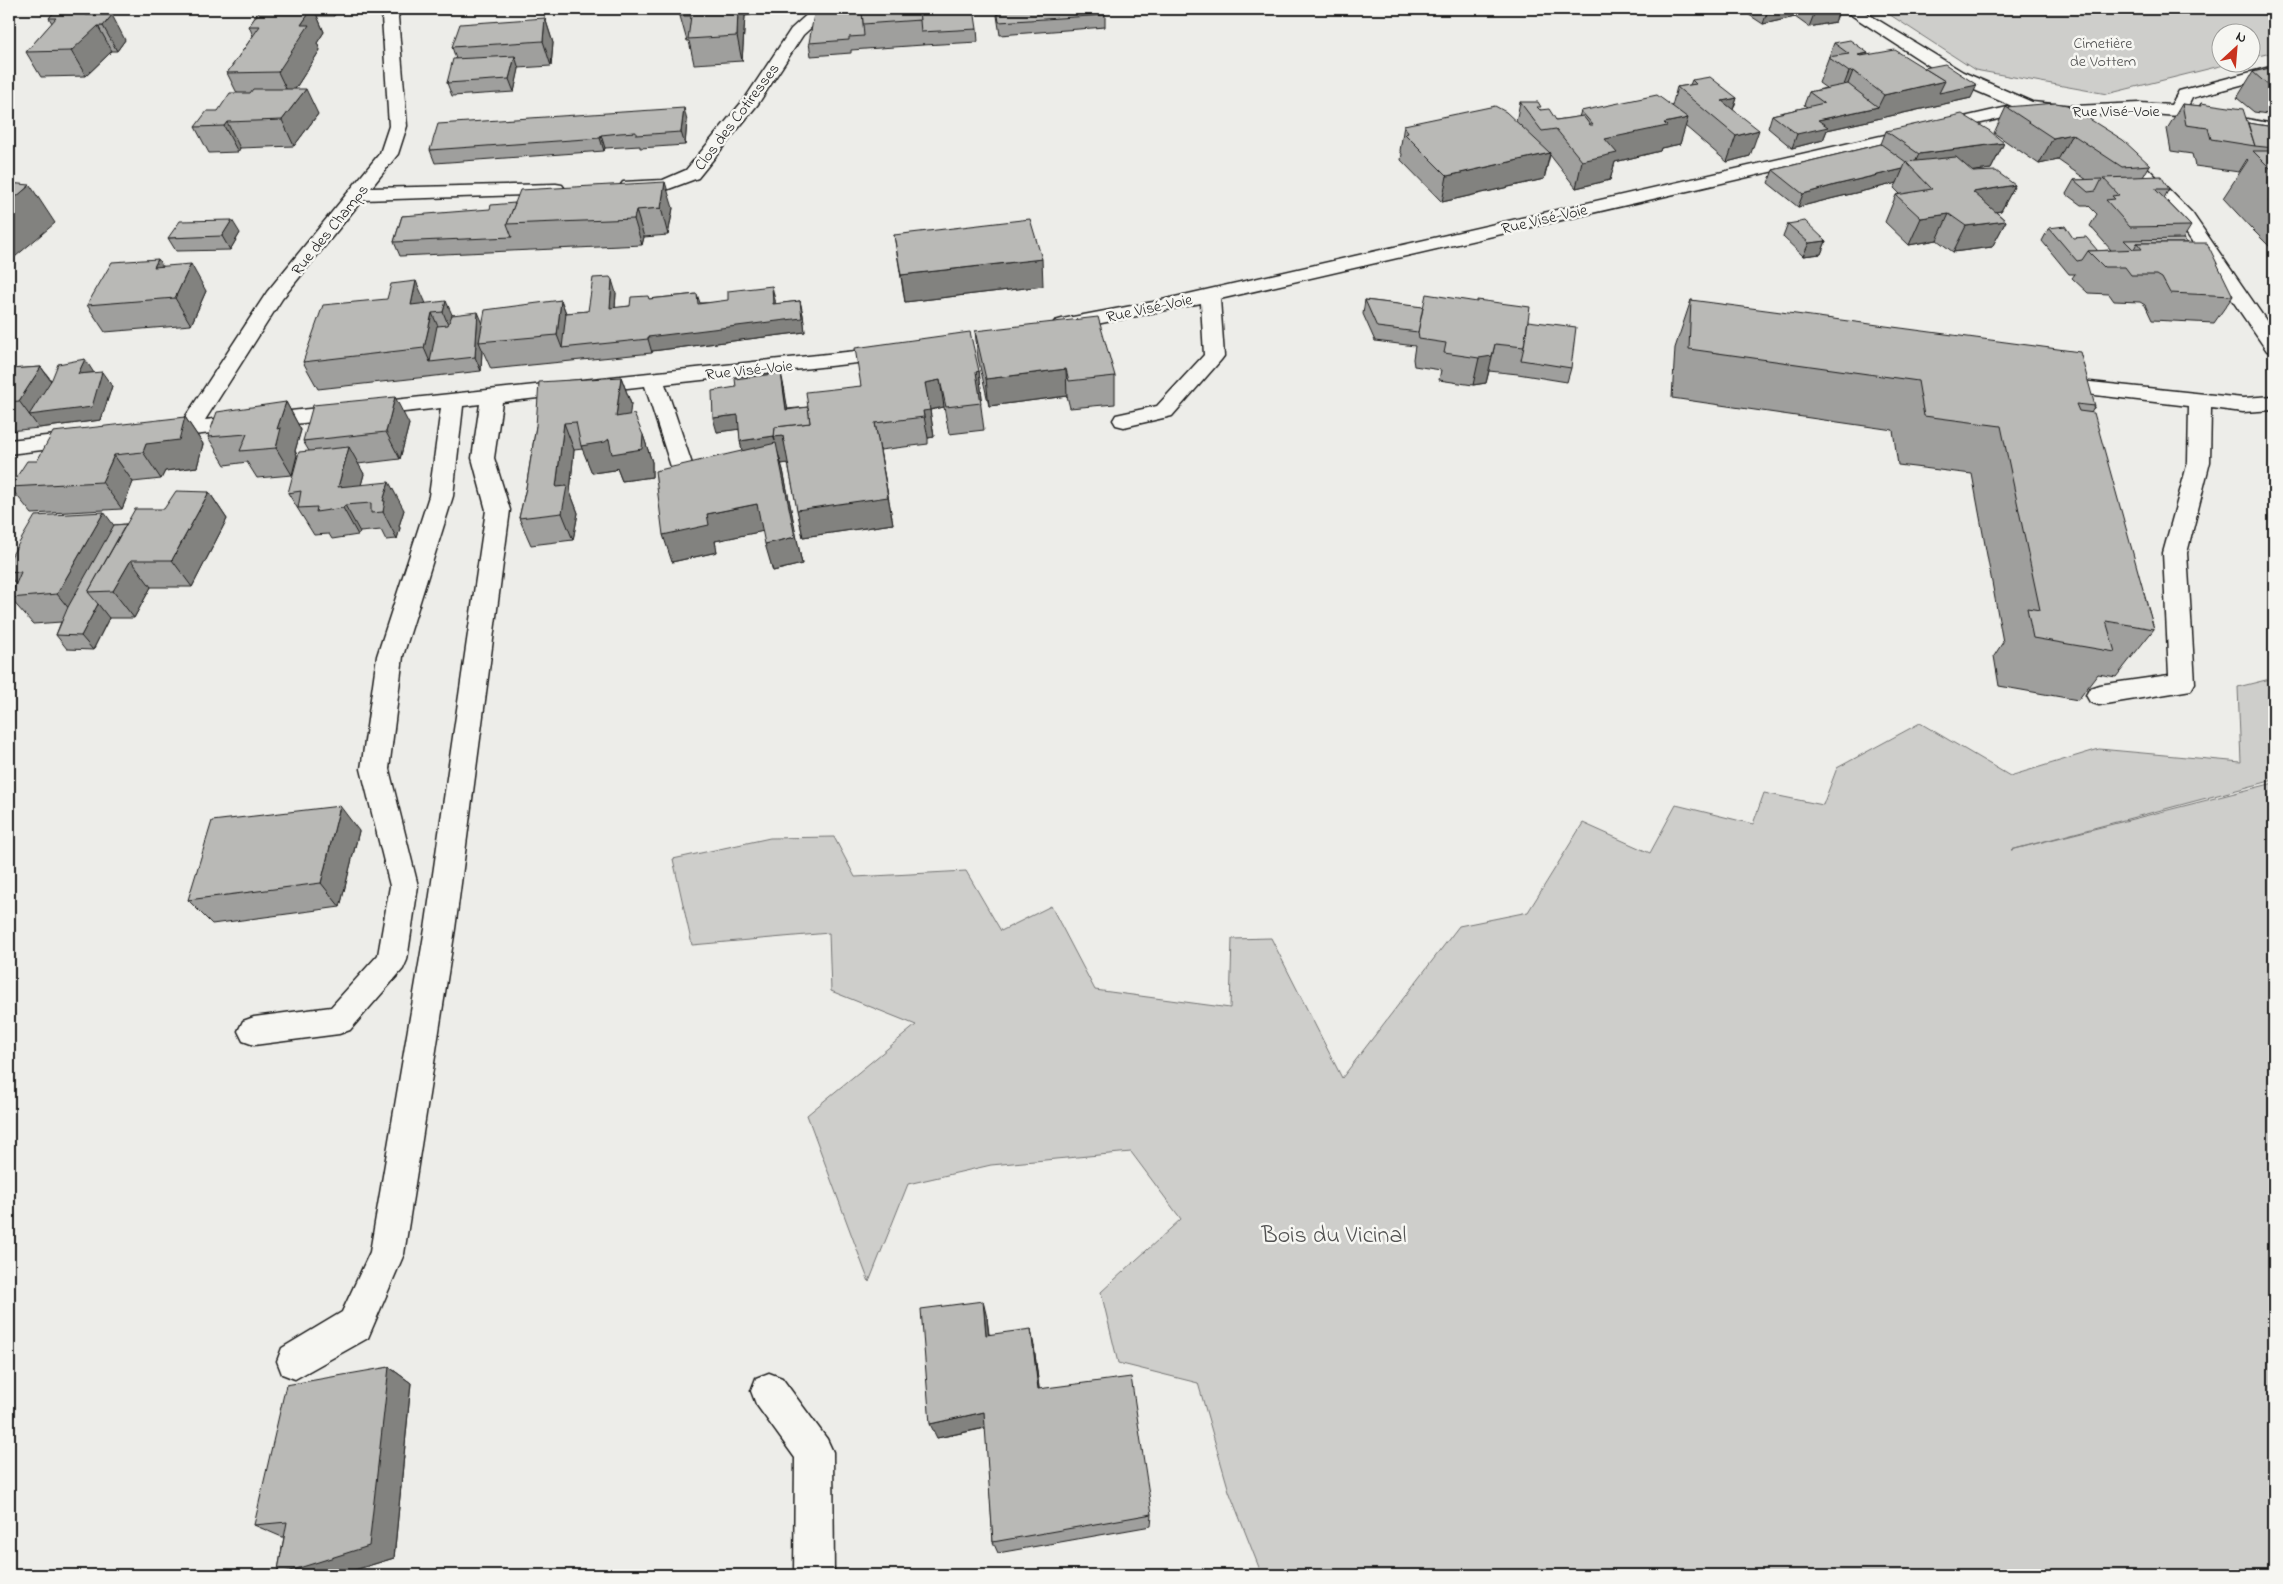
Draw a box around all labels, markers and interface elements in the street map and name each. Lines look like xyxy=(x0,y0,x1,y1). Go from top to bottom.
north arrow xyxy=(2210,22,2260,72)
text: N xyxy=(2232,26,2250,49)
park label: Cimetière de Vottem xyxy=(2070,32,2136,74)
street label: Clos des Cotiresses xyxy=(689,58,786,176)
street label: Rue Visé-Voie xyxy=(2072,100,2161,124)
street label: Rue des Champs xyxy=(286,179,375,281)
street label: Rue Visé-Voie xyxy=(1499,198,1591,241)
street label: Rue Visé-Voie xyxy=(1104,288,1196,330)
street label: Rue Visé-Voie xyxy=(704,354,795,387)
park label: Bois du Vicinal xyxy=(1261,1219,1406,1254)

